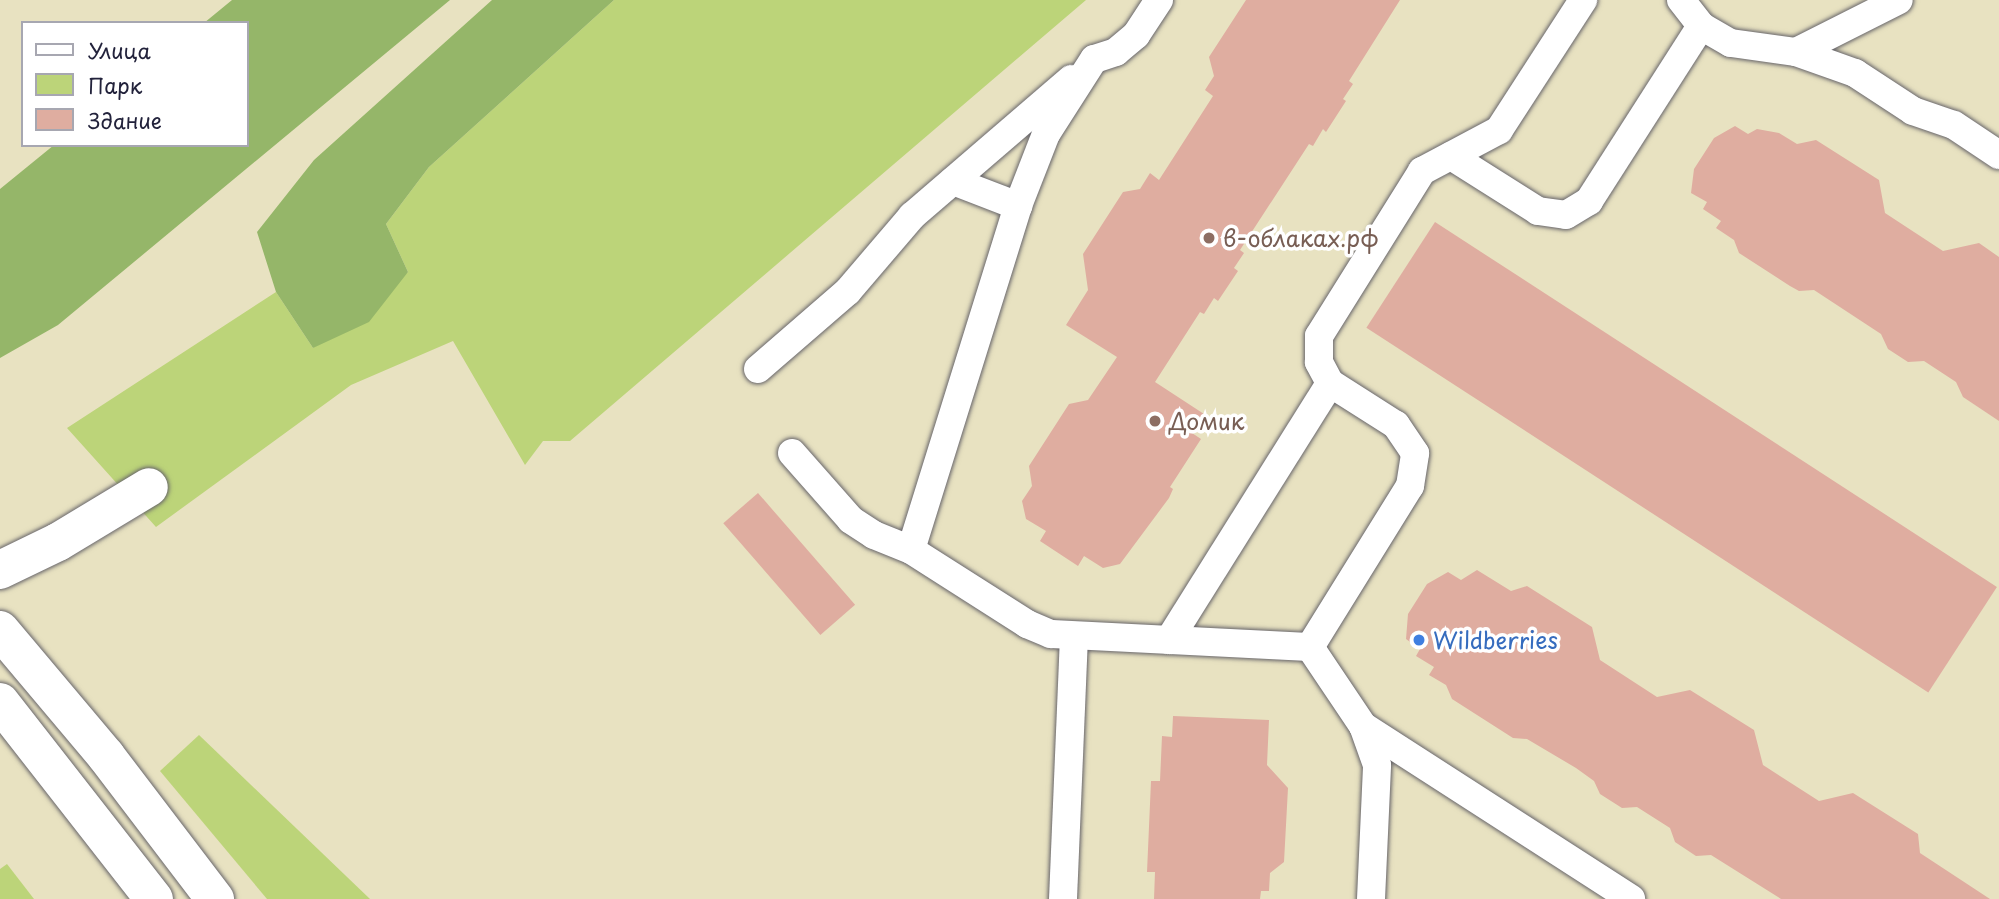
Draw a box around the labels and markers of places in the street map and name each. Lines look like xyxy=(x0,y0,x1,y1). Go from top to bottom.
place label: в-облаках.рф xyxy=(1223,224,1379,252)
marker: в-облаках.рф xyxy=(1201,230,1217,246)
place label: Домик xyxy=(1169,407,1245,435)
marker: Домик xyxy=(1147,413,1163,429)
place label: Wildberries xyxy=(1433,626,1558,654)
marker: Wildberries xyxy=(1411,632,1427,648)

